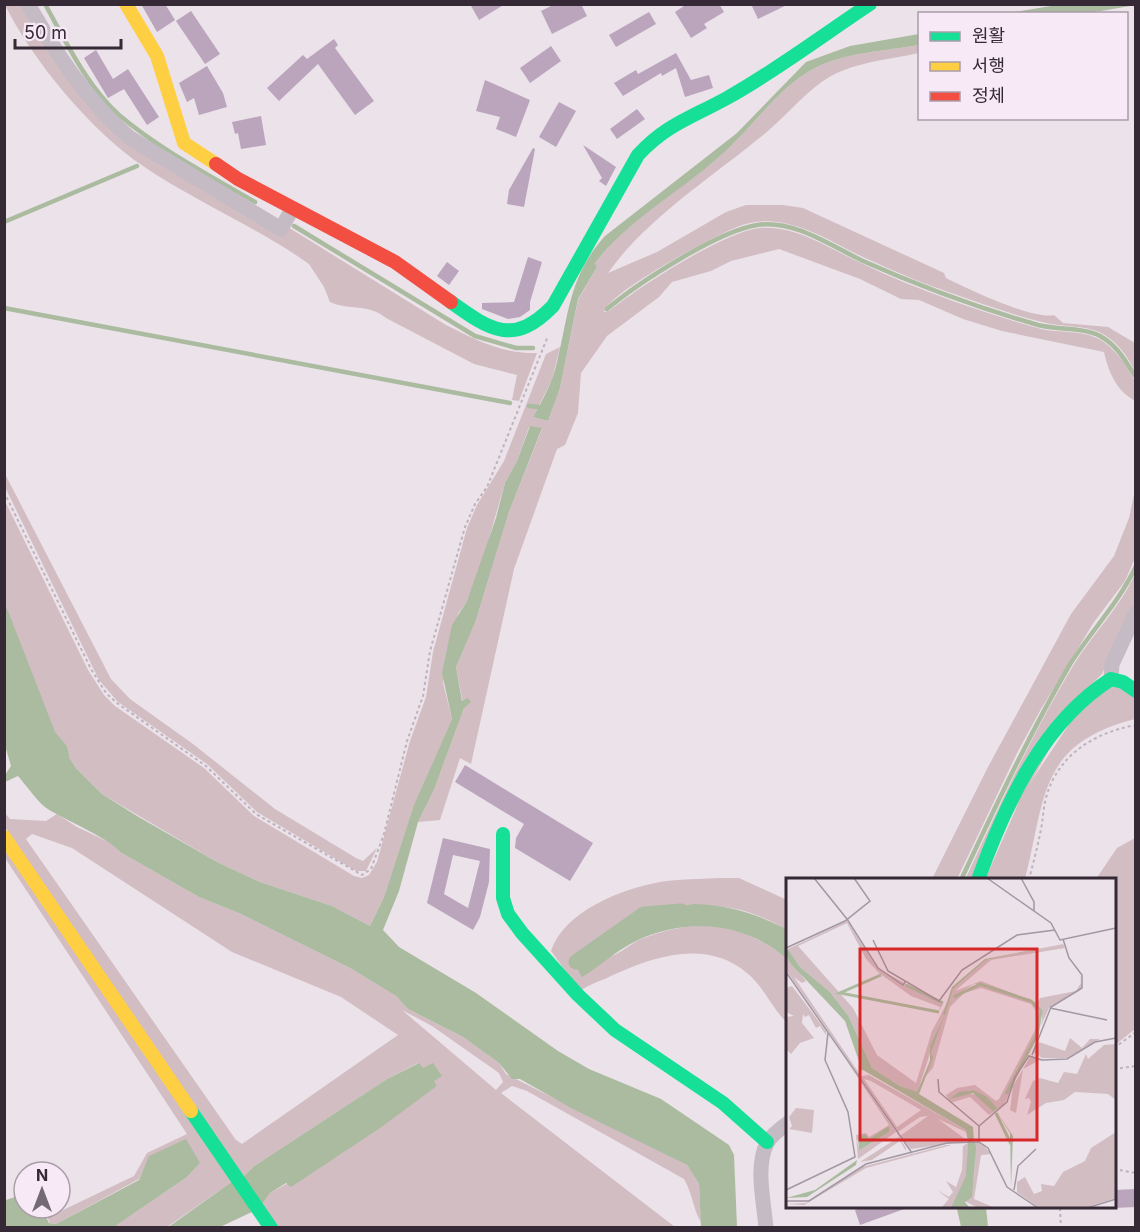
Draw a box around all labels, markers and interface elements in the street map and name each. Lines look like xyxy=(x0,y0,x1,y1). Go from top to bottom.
scale bar xyxy=(15,12,122,50)
legend xyxy=(918,12,1128,120)
text: 50 m xyxy=(24,22,67,43)
text: 원활 xyxy=(972,25,1005,46)
text: 서행 xyxy=(972,55,1005,76)
text: 정체 xyxy=(972,85,1005,106)
inset map xyxy=(786,878,1116,1208)
north arrow xyxy=(12,1160,72,1220)
text: N xyxy=(36,1165,48,1185)

